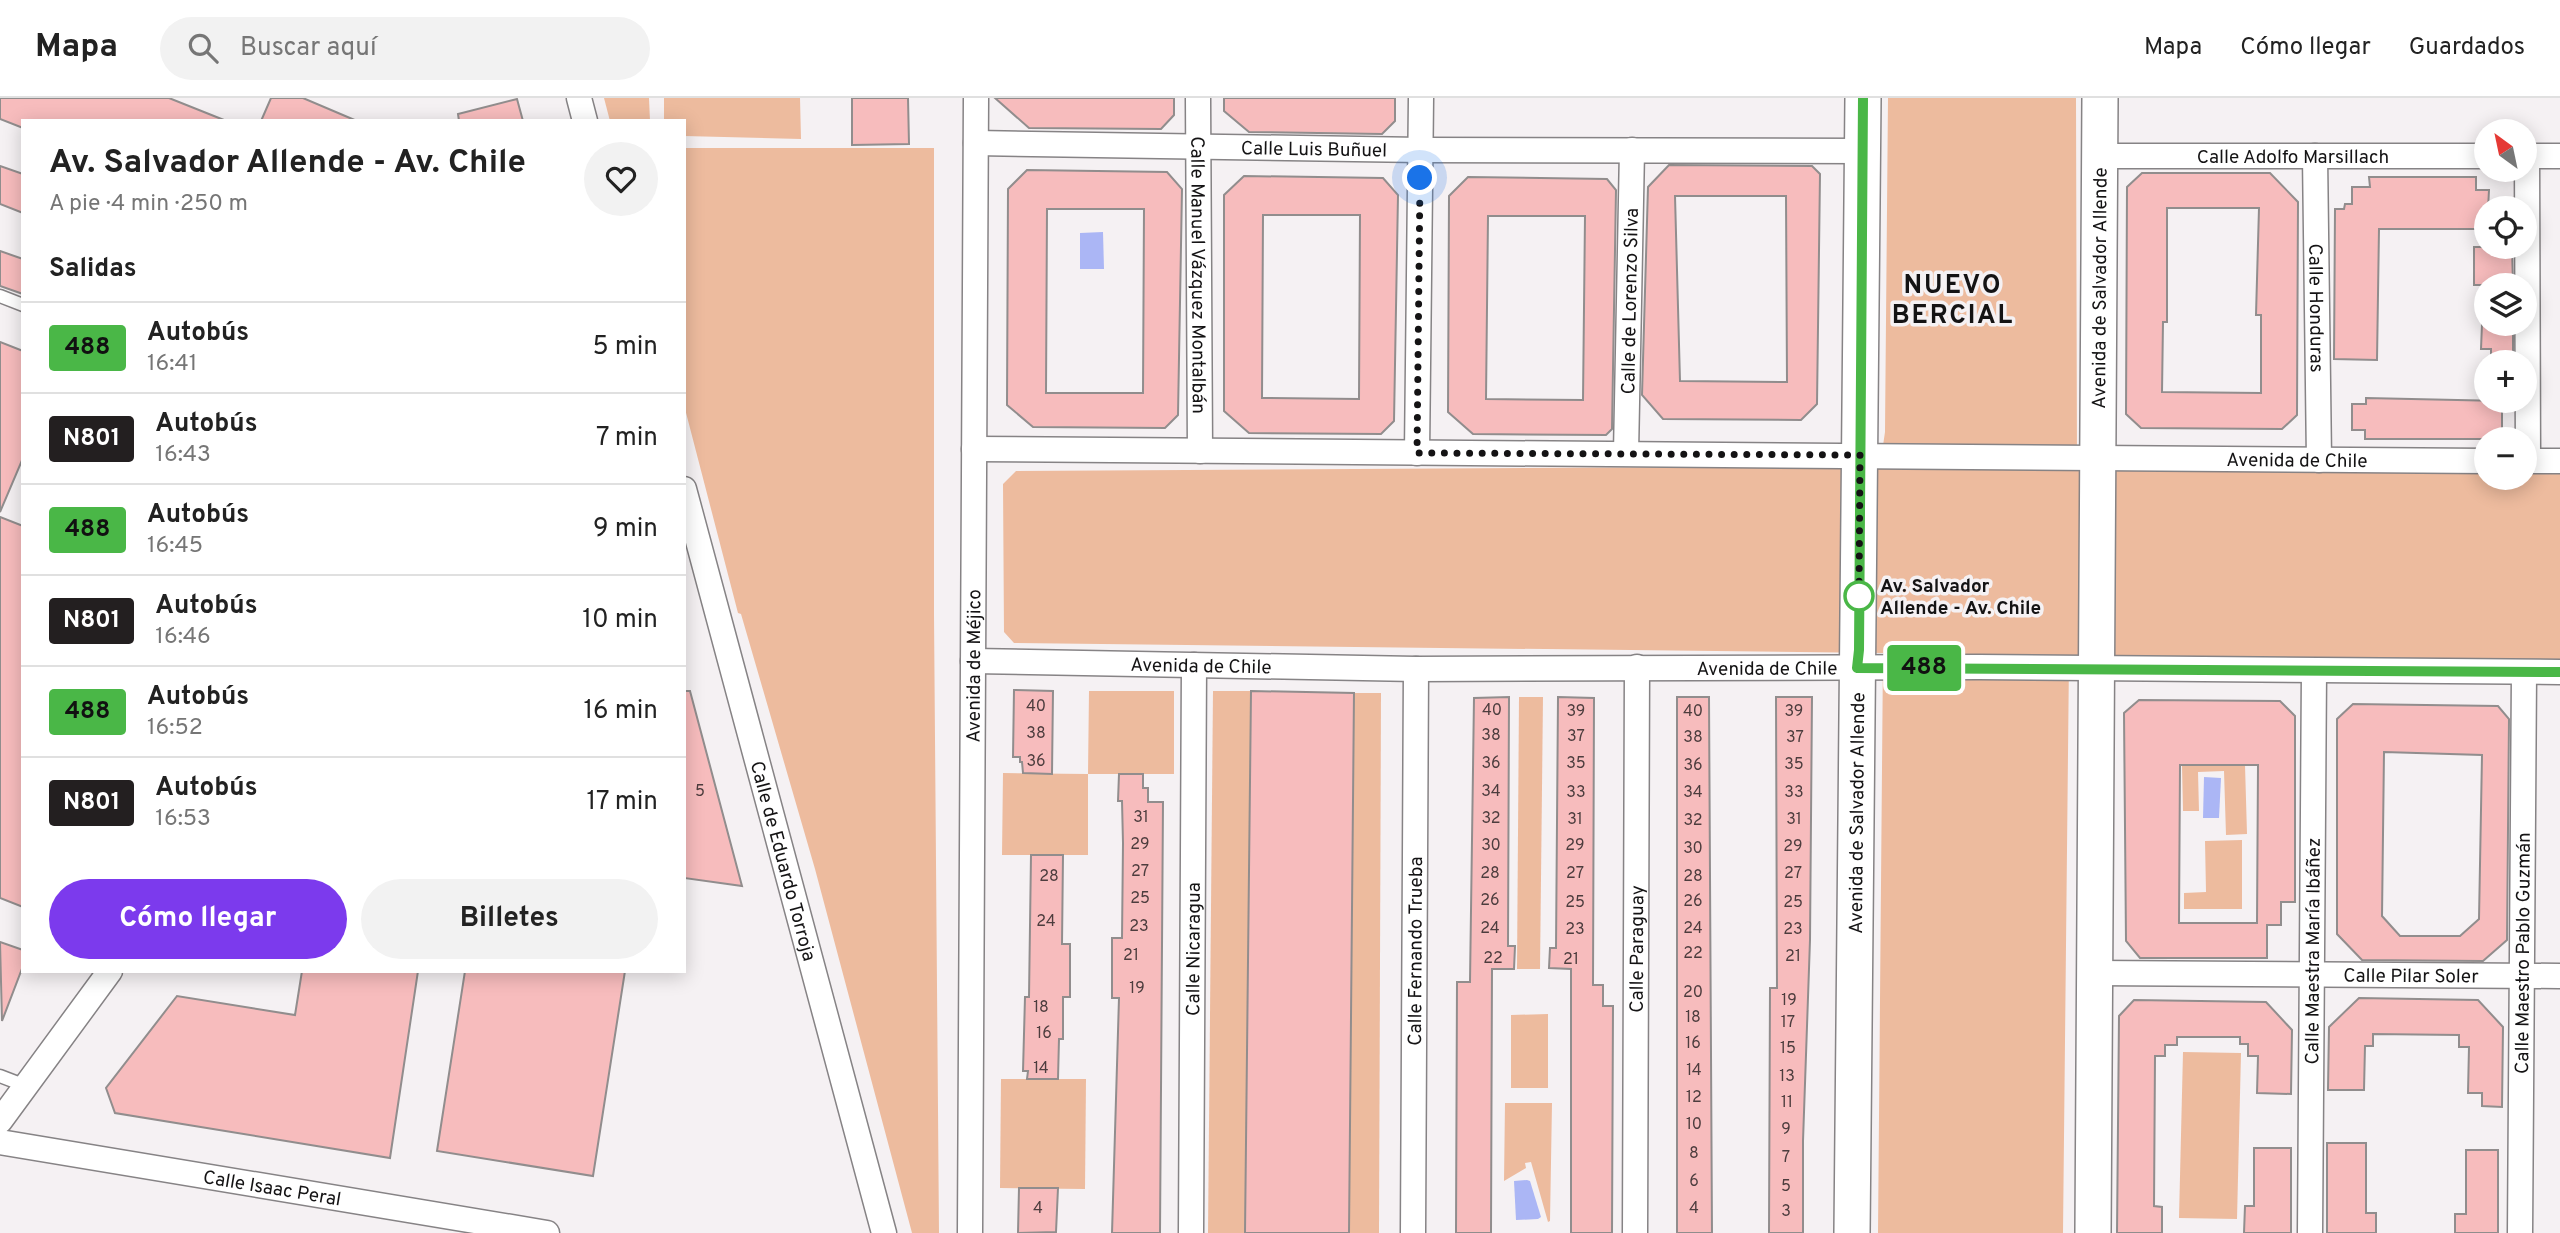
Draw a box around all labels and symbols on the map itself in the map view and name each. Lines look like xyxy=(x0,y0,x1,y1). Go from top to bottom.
north arrow xyxy=(2474,119,2538,182)
street label: Calle Manuel Vázquez Montalbán xyxy=(1184,136,1210,414)
street label: Calle Luis Buñuel xyxy=(1241,137,1387,163)
street label: Calle Adolfo Marsillach xyxy=(2197,146,2389,170)
your location xyxy=(1402,160,1437,195)
street label: Avenida de Salvador Allende xyxy=(2088,167,2114,409)
street label: Calle de Lorenzo Silva xyxy=(1617,208,1645,395)
street label: Calle Honduras xyxy=(2302,243,2328,373)
district label: NUEVO BERCIAL xyxy=(1892,270,2014,333)
street label: Avenida de Chile xyxy=(2226,449,2368,474)
place label: Av. Salvador Allende - Av. Chile xyxy=(1880,575,2041,621)
marker: Av. Salvador Allende - Av. Chile xyxy=(1844,581,1874,611)
street label: Avenida de Méjico xyxy=(963,589,987,743)
line badge: 488 xyxy=(1884,645,1964,691)
street label: Avenida de Chile xyxy=(1130,654,1272,680)
street label: Avenida de Chile xyxy=(1696,658,1838,682)
street label: Avenida de Salvador Allende xyxy=(1845,692,1871,934)
house number: 40 xyxy=(1026,697,1046,717)
house number: 40 xyxy=(1482,701,1502,721)
house number: 39 xyxy=(1567,702,1585,722)
house number: 40 xyxy=(1683,702,1703,722)
house number: 39 xyxy=(1785,702,1803,722)
house number: 38 xyxy=(1026,724,1046,744)
house number: 38 xyxy=(1481,726,1501,746)
house number: 37 xyxy=(1567,727,1585,747)
house number: 38 xyxy=(1683,728,1703,748)
house number: 37 xyxy=(1786,728,1804,748)
house number: 36 xyxy=(1026,752,1046,772)
house number: 36 xyxy=(1481,754,1501,774)
house number: 35 xyxy=(1566,754,1586,774)
house number: 35 xyxy=(1784,755,1804,775)
house number: 36 xyxy=(1683,756,1703,776)
street label: Calle de Eduardo Torroja xyxy=(744,759,820,964)
house number: 5 xyxy=(695,782,705,802)
house number: 34 xyxy=(1481,782,1501,802)
house number: 33 xyxy=(1566,783,1586,803)
house number: 34 xyxy=(1683,783,1703,803)
house number: 33 xyxy=(1784,783,1804,803)
house number: 31 xyxy=(1133,808,1149,828)
house number: 32 xyxy=(1481,809,1501,829)
house number: 31 xyxy=(1567,810,1583,830)
house number: 31 xyxy=(1786,810,1802,830)
house number: 32 xyxy=(1683,811,1703,831)
street label: Calle Maestro Pablo Guzmán xyxy=(2511,832,2537,1074)
house number: 29 xyxy=(1130,835,1150,855)
house number: 30 xyxy=(1481,836,1501,856)
house number: 29 xyxy=(1565,836,1585,856)
house number: 29 xyxy=(1783,837,1803,857)
street label: Calle Maestra María Ibáñez xyxy=(2301,838,2327,1064)
house number: 30 xyxy=(1683,839,1703,859)
street label: Calle Fernando Trueba xyxy=(1404,856,1429,1046)
house number: 27 xyxy=(1131,862,1149,882)
house number: 28 xyxy=(1480,864,1500,884)
house number: 27 xyxy=(1566,864,1584,884)
house number: 27 xyxy=(1784,864,1802,884)
house number: 28 xyxy=(1039,867,1059,887)
house number: 28 xyxy=(1683,867,1703,887)
street label: Calle Nicaragua xyxy=(1182,882,1207,1016)
street label: Calle Paraguay xyxy=(1626,885,1650,1013)
house number: 25 xyxy=(1130,889,1150,909)
house number: 26 xyxy=(1480,891,1500,911)
house number: 26 xyxy=(1683,892,1703,912)
house number: 25 xyxy=(1565,893,1585,913)
house number: 25 xyxy=(1783,893,1803,913)
house number: 24 xyxy=(1036,912,1056,932)
house number: 23 xyxy=(1129,917,1149,937)
house number: 24 xyxy=(1480,919,1500,939)
house number: 24 xyxy=(1683,919,1703,939)
house number: 23 xyxy=(1565,920,1585,940)
house number: 23 xyxy=(1783,920,1803,940)
house number: 22 xyxy=(1683,944,1703,964)
house number: 21 xyxy=(1123,946,1139,966)
house number: 21 xyxy=(1785,947,1801,967)
house number: 22 xyxy=(1483,949,1503,969)
house number: 21 xyxy=(1563,950,1579,970)
street label: Calle Pilar Soler xyxy=(2343,965,2479,989)
house number: 19 xyxy=(1129,979,1145,999)
house number: 20 xyxy=(1683,983,1703,1003)
house number: 19 xyxy=(1781,991,1797,1011)
house number: 18 xyxy=(1033,998,1049,1018)
house number: 18 xyxy=(1685,1008,1701,1028)
house number: 17 xyxy=(1781,1013,1795,1033)
house number: 16 xyxy=(1036,1024,1052,1044)
house number: 16 xyxy=(1685,1034,1701,1054)
house number: 15 xyxy=(1780,1039,1796,1059)
house number: 14 xyxy=(1033,1059,1049,1079)
house number: 14 xyxy=(1686,1061,1702,1081)
house number: 13 xyxy=(1779,1067,1795,1087)
house number: 12 xyxy=(1686,1088,1702,1108)
house number: 11 xyxy=(1781,1093,1793,1113)
house number: 10 xyxy=(1686,1115,1702,1135)
house number: 9 xyxy=(1781,1120,1791,1140)
house number: 8 xyxy=(1689,1144,1699,1164)
house number: 7 xyxy=(1782,1148,1790,1168)
street label: Calle Isaac Peral xyxy=(201,1166,343,1213)
house number: 6 xyxy=(1689,1172,1699,1192)
house number: 5 xyxy=(1781,1177,1791,1197)
house number: 4 xyxy=(1033,1199,1043,1219)
house number: 4 xyxy=(1689,1199,1699,1219)
house number: 3 xyxy=(1781,1202,1791,1222)

